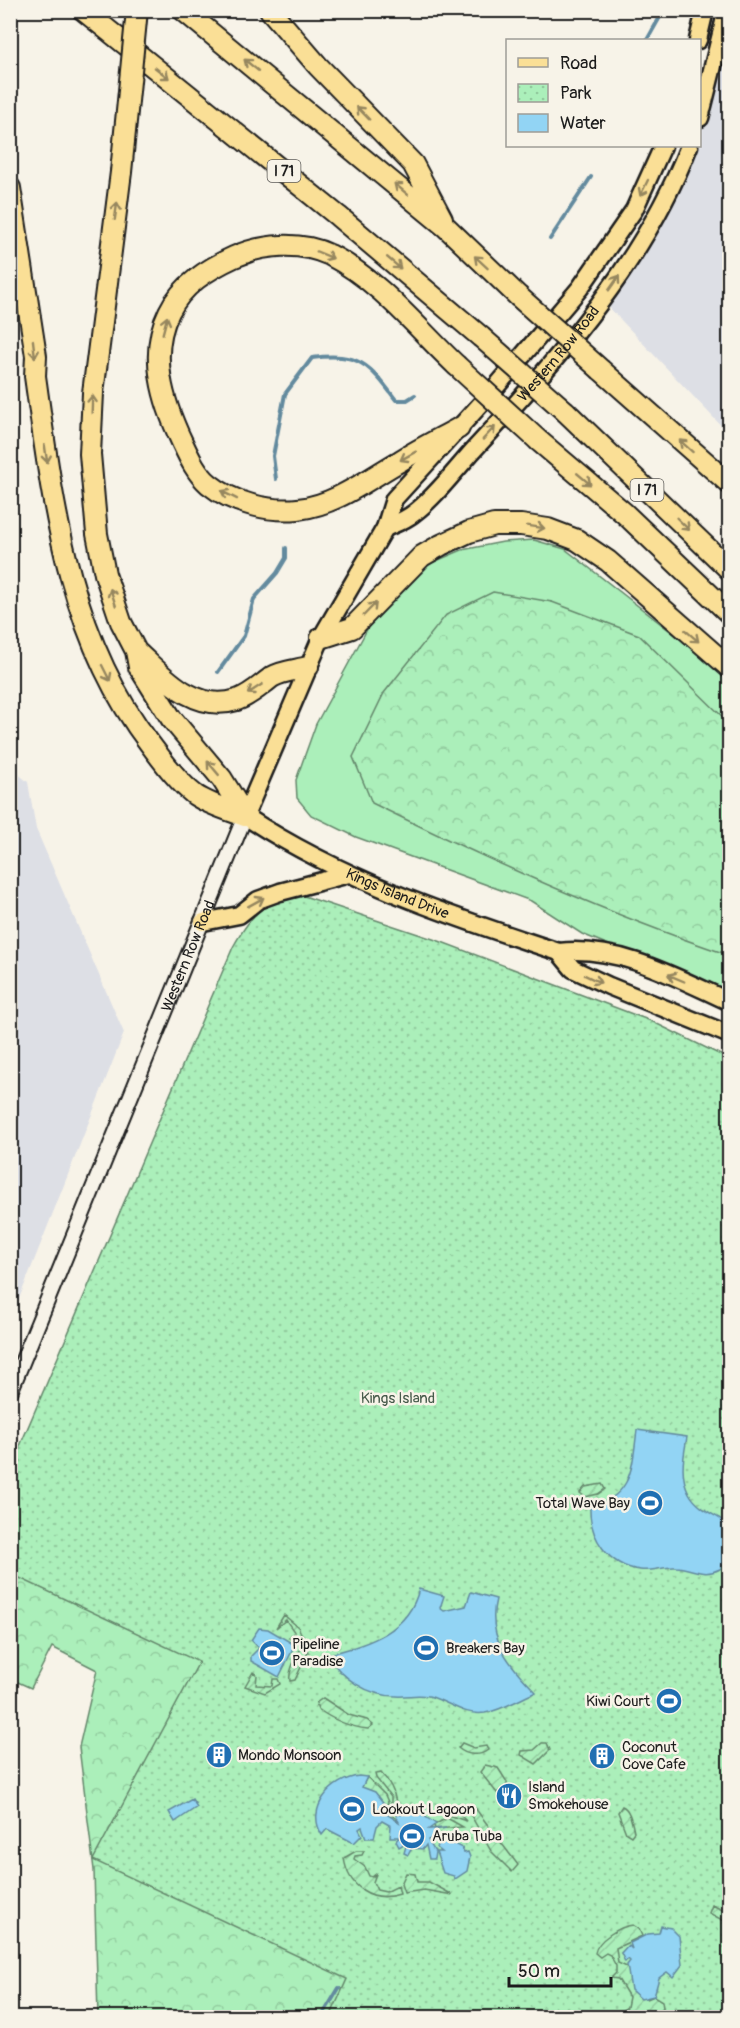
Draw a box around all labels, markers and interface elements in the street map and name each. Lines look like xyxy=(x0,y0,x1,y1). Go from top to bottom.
legend xyxy=(506,39,701,147)
text: Road xyxy=(560,52,597,75)
one-way arrow xyxy=(243,58,259,71)
one-way arrow xyxy=(154,66,170,79)
text: Park xyxy=(560,82,592,105)
one-way arrow xyxy=(356,105,371,120)
text: Water xyxy=(560,112,606,135)
road number: I 71 xyxy=(268,160,300,182)
one-way arrow xyxy=(638,179,650,197)
one-way arrow xyxy=(393,183,409,196)
one-way arrow xyxy=(111,202,122,221)
one-way arrow xyxy=(316,249,334,261)
one-way arrow xyxy=(474,255,489,269)
one-way arrow xyxy=(386,256,402,269)
one-way arrow xyxy=(608,276,620,292)
street label: Western Row Road xyxy=(513,302,604,405)
one-way arrow xyxy=(160,316,172,335)
one-way arrow xyxy=(29,339,40,358)
one-way arrow xyxy=(87,395,98,415)
one-way arrow xyxy=(482,425,497,440)
one-way arrow xyxy=(679,439,694,453)
one-way arrow xyxy=(41,444,52,464)
one-way arrow xyxy=(400,450,417,462)
one-way arrow xyxy=(576,472,592,485)
road number: I 71 xyxy=(630,479,664,501)
one-way arrow xyxy=(220,489,238,500)
one-way arrow xyxy=(675,517,690,532)
one-way arrow xyxy=(526,522,545,533)
one-way arrow xyxy=(107,588,118,607)
one-way arrow xyxy=(363,601,378,616)
one-way arrow xyxy=(685,629,700,643)
one-way arrow xyxy=(101,663,112,681)
one-way arrow xyxy=(247,684,264,696)
one-way arrow xyxy=(206,760,219,776)
street label: Kings Island Drive xyxy=(343,864,452,923)
one-way arrow xyxy=(247,896,264,908)
street label: Western Row Road xyxy=(157,897,219,1014)
one-way arrow xyxy=(667,972,686,983)
one-way arrow xyxy=(584,973,602,985)
park label: Kings Island xyxy=(361,1389,435,1408)
sports icon: Total Wave Bay xyxy=(635,1488,665,1518)
place label: Total Wave Bay xyxy=(535,1494,631,1513)
sports icon: Breakers Bay xyxy=(411,1633,441,1663)
place label: Pipeline Paradise xyxy=(292,1635,344,1671)
sports icon: Pipeline Paradise xyxy=(257,1638,287,1668)
place label: Breakers Bay xyxy=(446,1639,525,1658)
sports icon: Kiwi Court xyxy=(654,1686,684,1716)
place label: Kiwi Court xyxy=(586,1692,651,1711)
place label: Coconut Cove Cafe xyxy=(622,1738,686,1774)
building icon: Mondo Monsoon xyxy=(204,1740,234,1770)
building icon: Coconut Cove Cafe xyxy=(587,1741,617,1771)
place label: Mondo Monsoon xyxy=(238,1746,342,1765)
place label: Island Smokehouse xyxy=(528,1778,609,1814)
restaurant icon: Island Smokehouse xyxy=(494,1781,524,1811)
sports icon: Lookout Lagoon xyxy=(337,1794,367,1824)
place label: Lookout Lagoon xyxy=(372,1800,475,1819)
sports icon: Aruba Tuba xyxy=(397,1821,427,1851)
place label: Aruba Tuba xyxy=(432,1827,502,1846)
scale bar xyxy=(509,1950,611,1988)
text: 50 m xyxy=(518,1960,560,1983)

